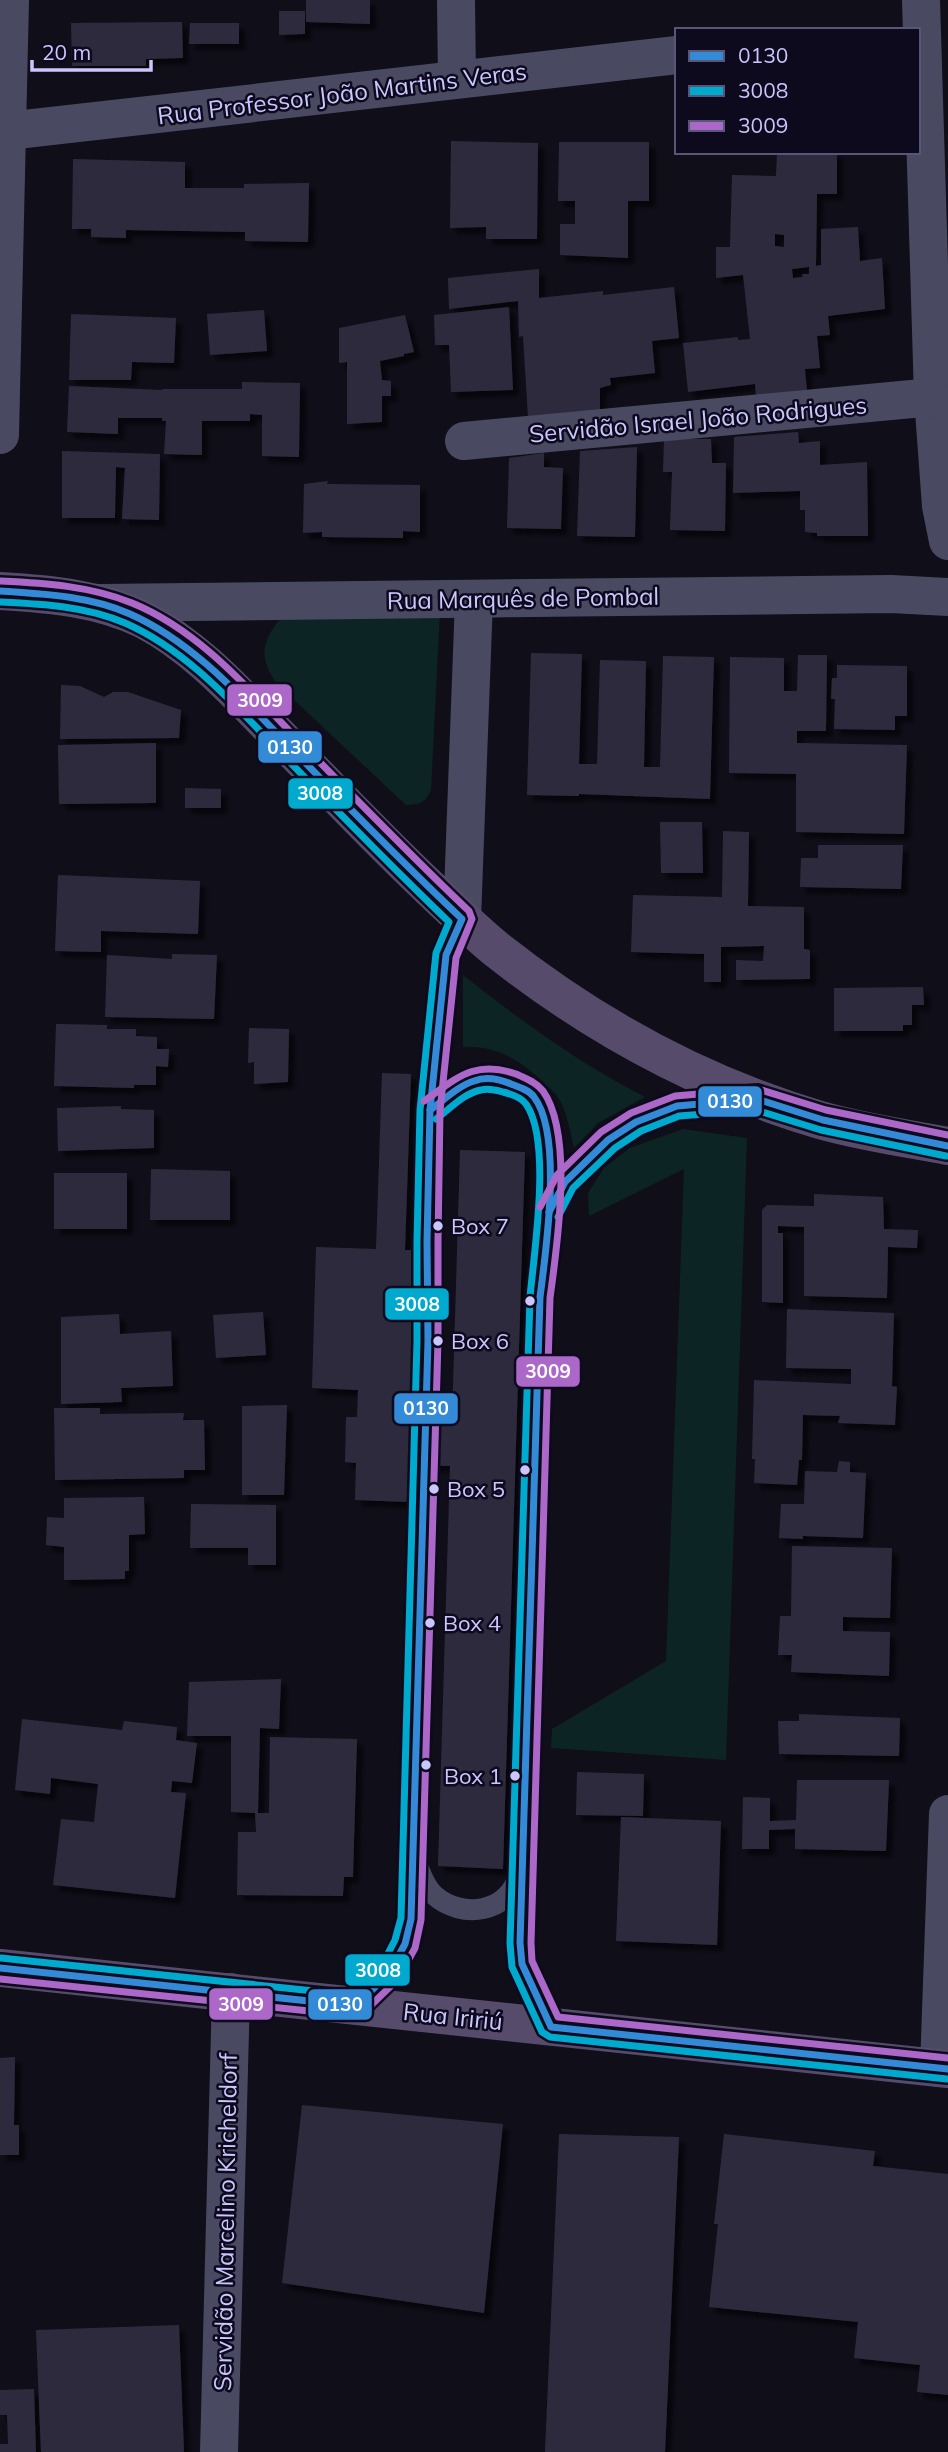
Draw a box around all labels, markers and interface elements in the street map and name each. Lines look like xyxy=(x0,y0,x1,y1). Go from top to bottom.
scale bar xyxy=(32,28,150,72)
legend xyxy=(675,28,920,154)
text: 20 m xyxy=(42,39,91,65)
text: 0130 xyxy=(738,42,788,68)
street label: Rua Professor João Martins Veras xyxy=(156,55,528,131)
text: 3008 xyxy=(738,77,788,103)
text: 3009 xyxy=(738,112,788,138)
street label: Servidão Israel João Rodrigues xyxy=(528,389,868,449)
street label: Rua Marquês de Pombal xyxy=(387,581,659,615)
line badge: 3009 xyxy=(226,683,293,717)
text: 3009 xyxy=(237,688,283,712)
line badge: 0130 xyxy=(257,730,323,764)
text: 0130 xyxy=(267,735,313,759)
line badge: 3008 xyxy=(287,777,354,810)
text: 3008 xyxy=(297,781,343,805)
line badge: 0130 xyxy=(697,1085,763,1118)
text: 0130 xyxy=(707,1089,753,1113)
place label: Box 7 xyxy=(451,1212,509,1240)
marker: Box 7 xyxy=(431,1219,445,1233)
line badge: 3008 xyxy=(384,1287,450,1321)
text: 3008 xyxy=(394,1292,440,1316)
unlabelled marker xyxy=(523,1294,537,1308)
place label: Box 6 xyxy=(451,1327,509,1355)
marker: Box 6 xyxy=(431,1334,445,1348)
line badge: 3009 xyxy=(515,1355,581,1388)
text: 3009 xyxy=(525,1359,571,1383)
line badge: 0130 xyxy=(393,1392,459,1425)
text: 0130 xyxy=(403,1396,449,1420)
unlabelled marker xyxy=(518,1463,532,1477)
place label: Box 5 xyxy=(447,1475,505,1503)
marker: Box 5 xyxy=(427,1482,441,1496)
place label: Box 4 xyxy=(443,1609,501,1637)
marker: Box 4 xyxy=(423,1616,437,1630)
unlabelled marker xyxy=(419,1758,433,1772)
place label: Box 1 xyxy=(444,1762,502,1790)
marker: Box 1 xyxy=(508,1769,522,1783)
line badge: 3008 xyxy=(344,1953,411,1987)
text: 3008 xyxy=(355,1958,401,1982)
line badge: 3009 xyxy=(208,1987,274,2021)
line badge: 0130 xyxy=(307,1988,373,2021)
text: 3009 xyxy=(218,1992,264,2016)
text: 0130 xyxy=(317,1992,363,2016)
street label: Rua Iririú xyxy=(402,1996,504,2036)
street label: Servidão Marcelino Kricheldorf xyxy=(207,2052,243,2391)

